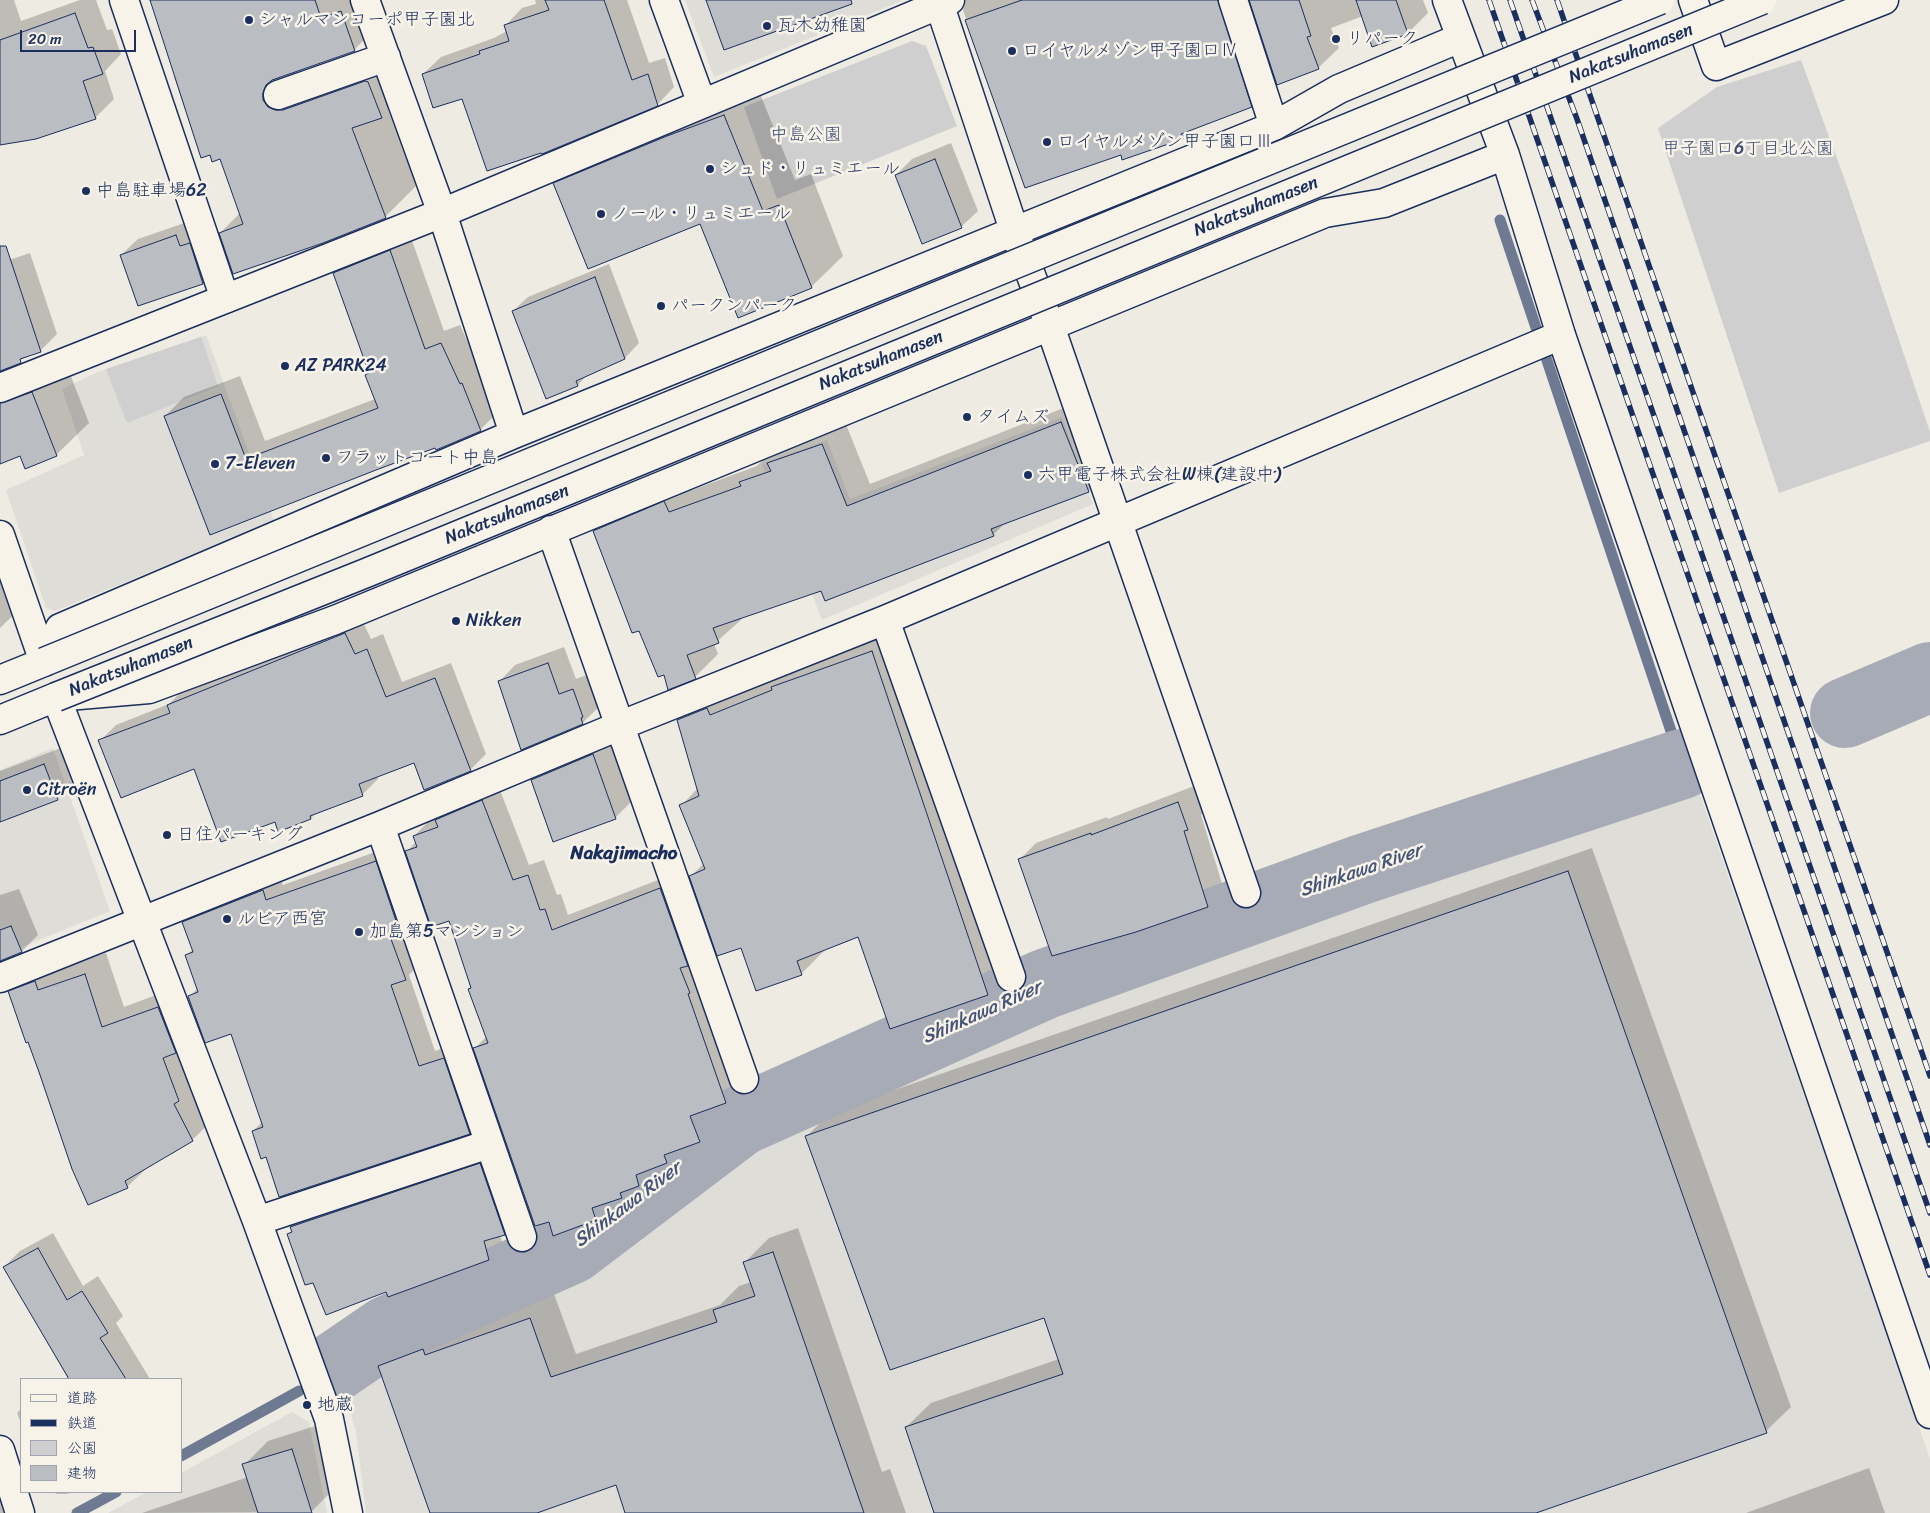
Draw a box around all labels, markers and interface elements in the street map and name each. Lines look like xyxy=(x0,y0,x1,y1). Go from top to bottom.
place label: シャルマンコーポ甲子園北 xyxy=(259,9,475,31)
marker: シャルマンコーポ甲子園北 xyxy=(243,14,255,26)
place label: 瓦木幼稚園 xyxy=(777,15,867,37)
street label: Nakatsuhamasen xyxy=(1566,19,1696,89)
scale bar xyxy=(22,20,139,52)
marker: 瓦木幼稚園 xyxy=(761,20,773,32)
text: 20 m xyxy=(28,26,62,52)
place label: リパーク xyxy=(1346,28,1418,50)
marker: リパーク xyxy=(1330,33,1342,45)
place label: ロイヤルメゾン甲子園口Ⅳ xyxy=(1022,40,1238,62)
marker: ロイヤルメゾン甲子園口Ⅳ xyxy=(1006,45,1018,57)
park label: 中島公園 xyxy=(770,124,842,146)
place label: ロイヤルメゾン甲子園口Ⅲ xyxy=(1057,131,1273,153)
marker: ロイヤルメゾン甲子園口Ⅲ xyxy=(1041,136,1053,148)
park label: 甲子園口6丁目北公園 xyxy=(1662,138,1834,160)
place label: シュド・リュミエール xyxy=(720,158,900,180)
marker: シュド・リュミエール xyxy=(704,163,716,175)
street label: Nakatsuhamasen xyxy=(1191,172,1321,242)
place label: 中島駐車場62 xyxy=(96,180,207,202)
marker: 中島駐車場62 xyxy=(80,185,92,197)
place label: ノール・リュミエール xyxy=(611,203,791,225)
marker: ノール・リュミエール xyxy=(595,208,607,220)
place label: パークンパーク xyxy=(671,295,797,317)
marker: パークンパーク xyxy=(655,300,667,312)
street label: Nakatsuhamasen xyxy=(816,326,946,396)
place label: AZ PARK24 xyxy=(295,355,387,377)
marker: AZ PARK24 xyxy=(279,360,291,372)
place label: タイムズ xyxy=(977,406,1049,428)
marker: タイムズ xyxy=(961,411,973,423)
place label: フラットコート中島 xyxy=(336,447,498,469)
marker: フラットコート中島 xyxy=(320,452,332,464)
place label: 7-Eleven xyxy=(225,453,295,475)
marker: 7-Eleven xyxy=(209,458,221,470)
place label: 六甲電子株式会社W棟(建設中) xyxy=(1038,464,1281,486)
marker: 六甲電子株式会社W棟(建設中) xyxy=(1022,469,1034,481)
street label: Nakatsuhamasen xyxy=(442,480,572,550)
place label: Nikken xyxy=(466,610,522,632)
marker: Nikken xyxy=(450,615,462,627)
street label: Nakatsuhamasen xyxy=(66,632,196,702)
place label: Citroën xyxy=(37,779,97,801)
marker: Citroën xyxy=(21,784,33,796)
place label: 日住パーキング xyxy=(177,824,303,846)
marker: 日住パーキング xyxy=(161,829,173,841)
water label: Shinkawa River xyxy=(1297,839,1425,903)
district label: Nakajimacho xyxy=(571,843,677,865)
place label: ルビア西宮 xyxy=(237,908,327,930)
marker: ルビア西宮 xyxy=(221,913,233,925)
place label: 加島第5マンション xyxy=(369,921,524,943)
marker: 加島第5マンション xyxy=(353,926,365,938)
water label: Shinkawa River xyxy=(919,977,1045,1049)
water label: Shinkawa River xyxy=(570,1157,686,1253)
legend xyxy=(20,1378,182,1493)
text: 道路 xyxy=(67,1385,97,1411)
place label: 地蔵 xyxy=(317,1394,353,1416)
marker: 地蔵 xyxy=(301,1399,313,1411)
text: 鉄道 xyxy=(67,1410,97,1436)
text: 公園 xyxy=(67,1435,97,1461)
text: 建物 xyxy=(67,1460,97,1486)

